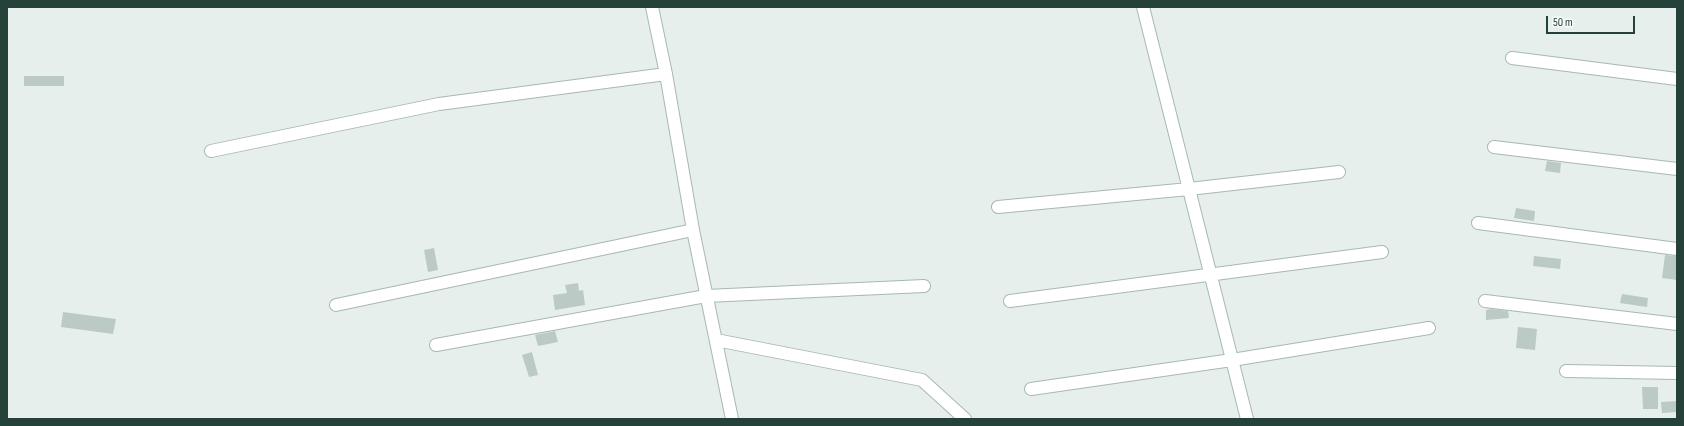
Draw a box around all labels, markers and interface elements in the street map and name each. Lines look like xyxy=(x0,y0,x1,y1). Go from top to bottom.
scale bar xyxy=(1548,8,1637,34)
text: 50 m xyxy=(1553,15,1573,30)

